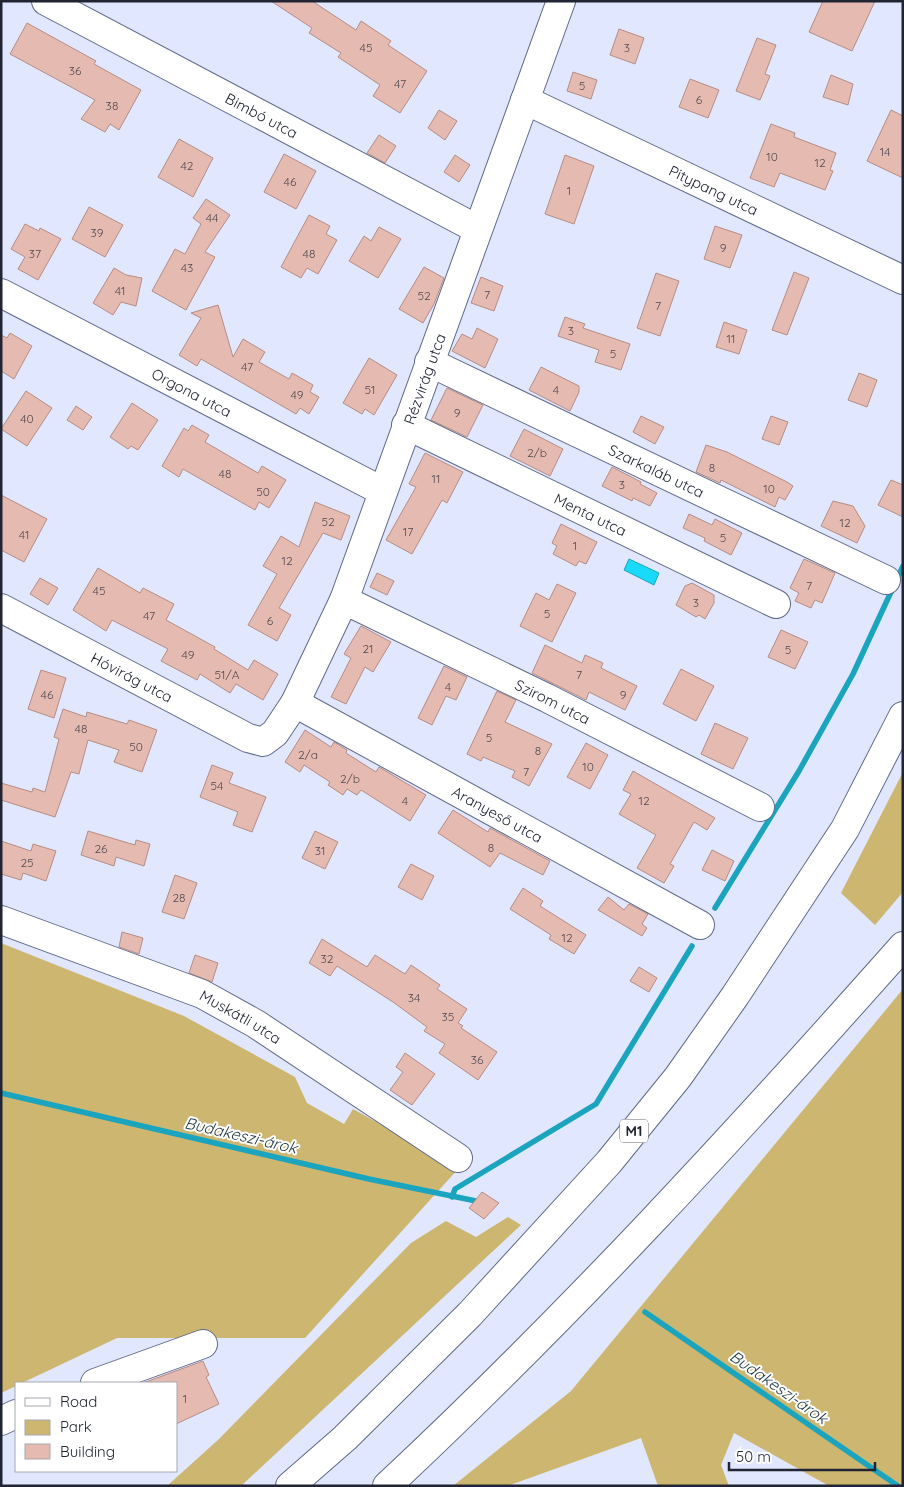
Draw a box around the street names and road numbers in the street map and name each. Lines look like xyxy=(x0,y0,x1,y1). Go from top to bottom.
street label: Bimbó utca xyxy=(222,88,301,142)
street label: Pitypang utca xyxy=(666,161,761,219)
street label: Rézvirág utca xyxy=(399,331,449,427)
street label: Orgona utca xyxy=(149,364,235,421)
street label: Szarkaláb utca xyxy=(606,440,707,501)
street label: Menta utca xyxy=(551,489,630,540)
street label: Hóvirág utca xyxy=(88,648,176,706)
street label: Szirom utca xyxy=(512,675,594,728)
street label: Aranyeső utca xyxy=(449,782,546,847)
street label: Muskátli utca xyxy=(197,985,285,1048)
road number: M1 xyxy=(620,1120,648,1142)

